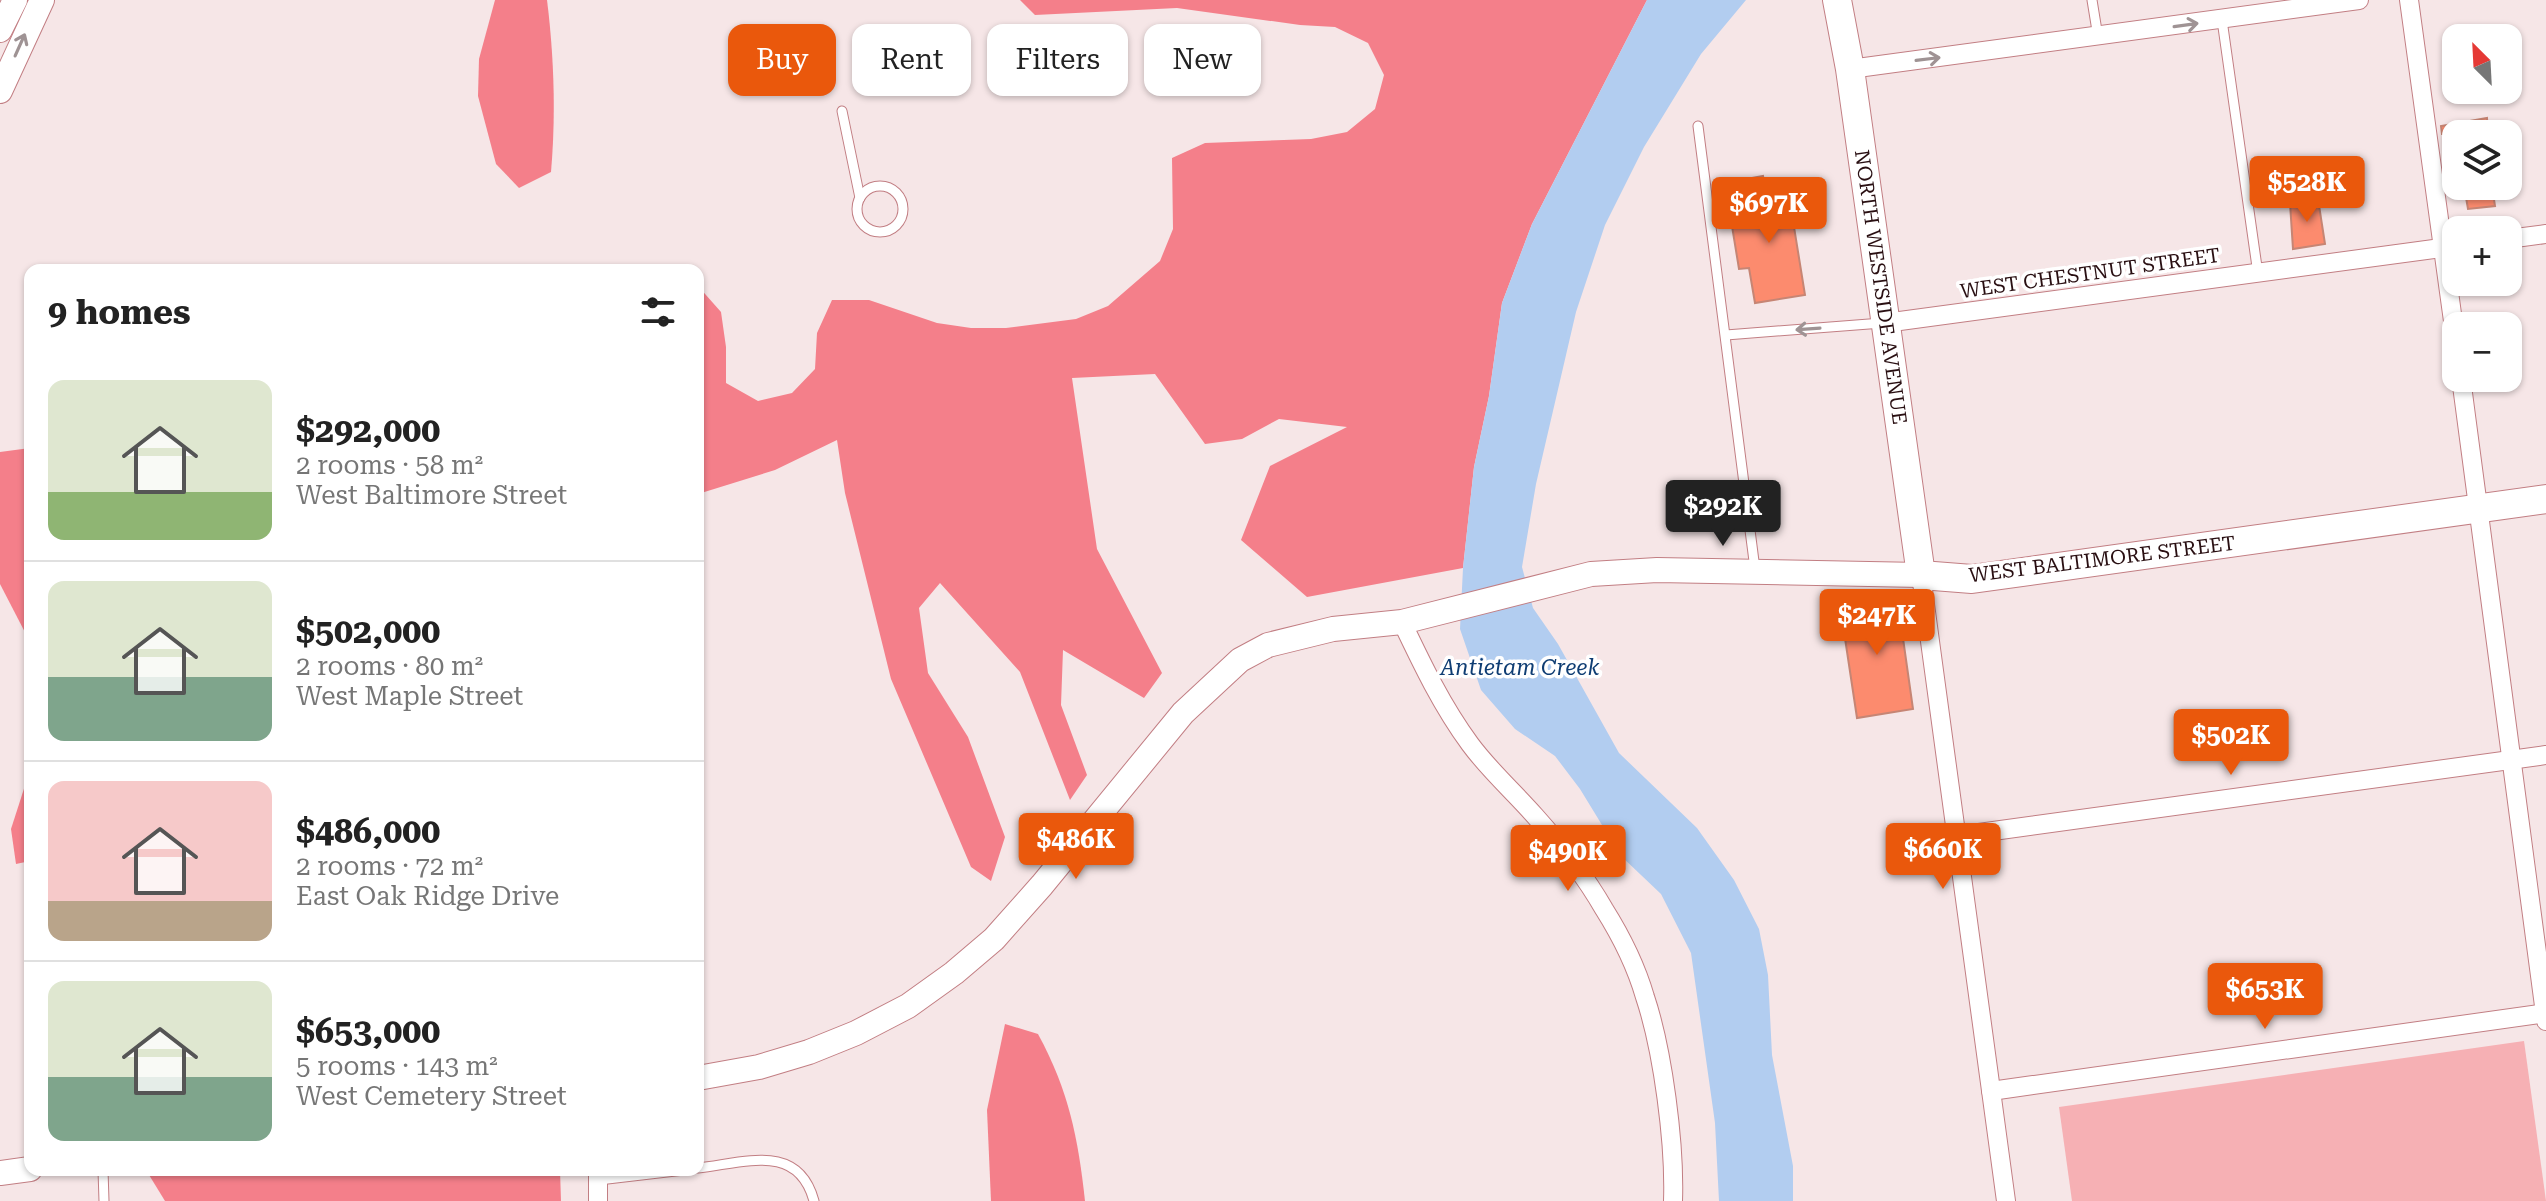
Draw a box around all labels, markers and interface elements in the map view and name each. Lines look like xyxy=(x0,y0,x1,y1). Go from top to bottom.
one-way arrow xyxy=(2172,17,2198,32)
chip: Buy xyxy=(728,24,836,96)
chip: Rent xyxy=(852,24,971,96)
chip: Filters xyxy=(987,24,1128,96)
chip: New xyxy=(1144,24,1261,96)
north arrow xyxy=(2442,24,2522,104)
map controls xyxy=(2442,24,2522,392)
one-way arrow xyxy=(13,33,28,57)
one-way arrow xyxy=(1915,51,1940,66)
button: layers xyxy=(2442,120,2522,200)
street label: NORTH WESTSIDE AVENUE xyxy=(1850,148,1912,426)
pin: $528K xyxy=(2251,156,2363,224)
text: $528K xyxy=(2268,167,2346,197)
pin: $697K xyxy=(1713,177,1825,245)
text: $697K xyxy=(1730,188,1808,218)
button: + xyxy=(2442,216,2522,296)
street label: WEST CHESTNUT STREET xyxy=(1959,243,2221,303)
icon: filters xyxy=(636,290,680,334)
text: 9 homes xyxy=(48,292,191,332)
button: − xyxy=(2442,312,2522,392)
one-way arrow xyxy=(1795,322,1822,337)
text: $292,000 xyxy=(296,410,440,450)
icon: home xyxy=(112,412,208,508)
text: 2 rooms · 58 m² xyxy=(296,450,483,480)
text: West Baltimore Street xyxy=(296,480,567,510)
pin: $292K xyxy=(1667,480,1779,548)
text: $292K xyxy=(1684,491,1762,521)
street label: WEST BALTIMORE STREET xyxy=(1967,531,2237,587)
pin: $247K xyxy=(1821,589,1933,657)
text: $247K xyxy=(1838,600,1916,630)
text: $502,000 xyxy=(296,611,440,651)
icon: home xyxy=(112,613,208,709)
text: 2 rooms · 80 m² xyxy=(296,651,483,681)
water label: Antietam Creek xyxy=(1439,655,1599,680)
text: West Maple Street xyxy=(296,681,523,711)
pin: $502K xyxy=(2175,709,2287,777)
text: $502K xyxy=(2192,720,2270,750)
text: $486,000 xyxy=(296,811,440,851)
icon: home xyxy=(112,813,208,909)
pin: $486K xyxy=(1020,813,1132,881)
pin: $660K xyxy=(1887,823,1999,891)
text: $486K xyxy=(1037,824,1115,854)
pin: $490K xyxy=(1512,825,1624,893)
text: $660K xyxy=(1904,834,1982,864)
text: $490K xyxy=(1529,836,1607,866)
text: 2 rooms · 72 m² xyxy=(296,851,483,881)
text: East Oak Ridge Drive xyxy=(296,881,559,911)
pin: $653K xyxy=(2209,963,2321,1031)
text: $653K xyxy=(2226,974,2304,1004)
text: $653,000 xyxy=(296,1011,440,1051)
icon: home xyxy=(112,1013,208,1109)
text: 5 rooms · 143 m² xyxy=(296,1051,498,1081)
text: West Cemetery Street xyxy=(296,1081,567,1111)

